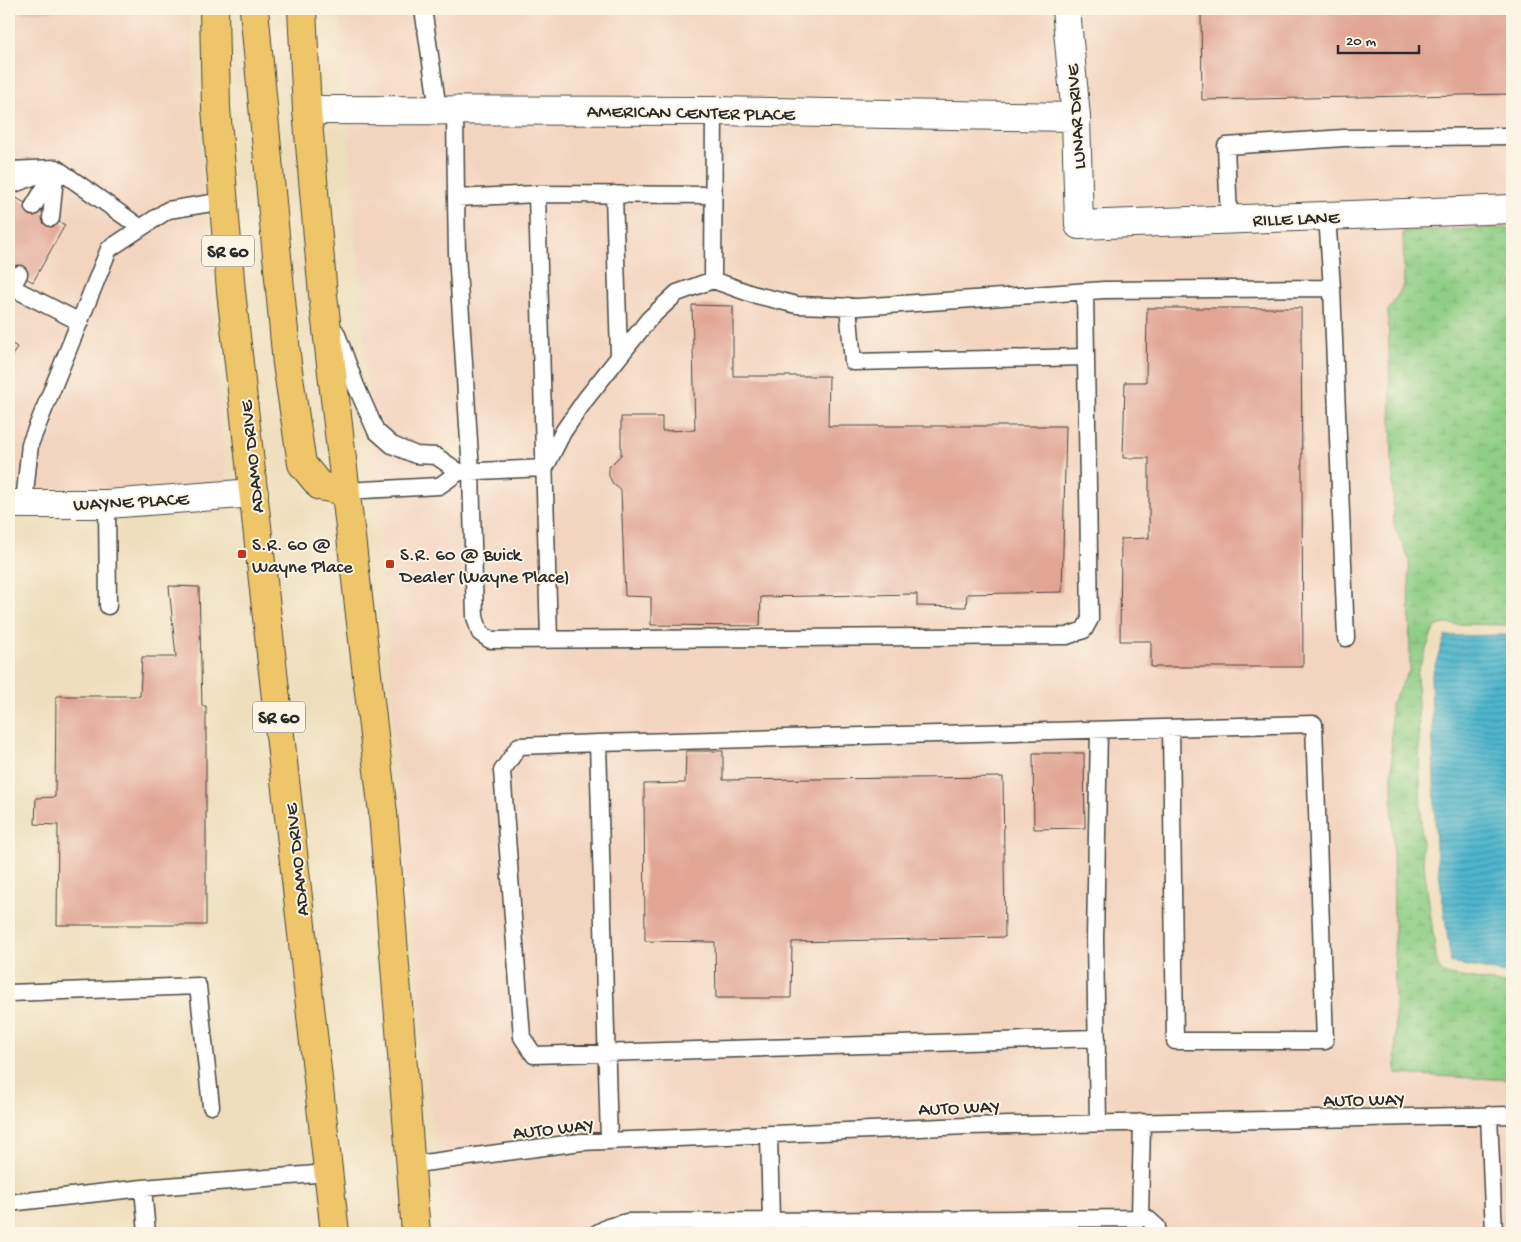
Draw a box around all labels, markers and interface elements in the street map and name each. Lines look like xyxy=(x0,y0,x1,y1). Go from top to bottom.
scale bar xyxy=(1338,22,1420,54)
text: 20 m xyxy=(1346,33,1376,51)
street label: LUNAR DRIVE xyxy=(1062,62,1093,170)
street label: AMERICAN CENTER PLACE xyxy=(587,101,796,128)
street label: RILLE LANE xyxy=(1252,207,1341,234)
road number: SR 60 xyxy=(202,236,254,266)
street label: ADAMO DRIVE xyxy=(236,398,271,514)
street label: WAYNE PLACE xyxy=(73,489,191,518)
place label: S.R. 60 @ Wayne Place xyxy=(252,535,353,580)
place label: S.R. 60 @ Buick Dealer (Wayne Place) xyxy=(398,545,570,590)
marker: S.R. 60 @ Wayne Place xyxy=(236,548,248,560)
marker: S.R. 60 @ Buick Dealer (Wayne Place) xyxy=(384,558,396,570)
road number: SR 60 xyxy=(253,702,305,732)
street label: ADAMO DRIVE xyxy=(281,801,316,917)
street label: AUTO WAY xyxy=(1323,1089,1405,1114)
street label: AUTO WAY xyxy=(918,1097,1000,1122)
street label: AUTO WAY xyxy=(512,1115,595,1146)

